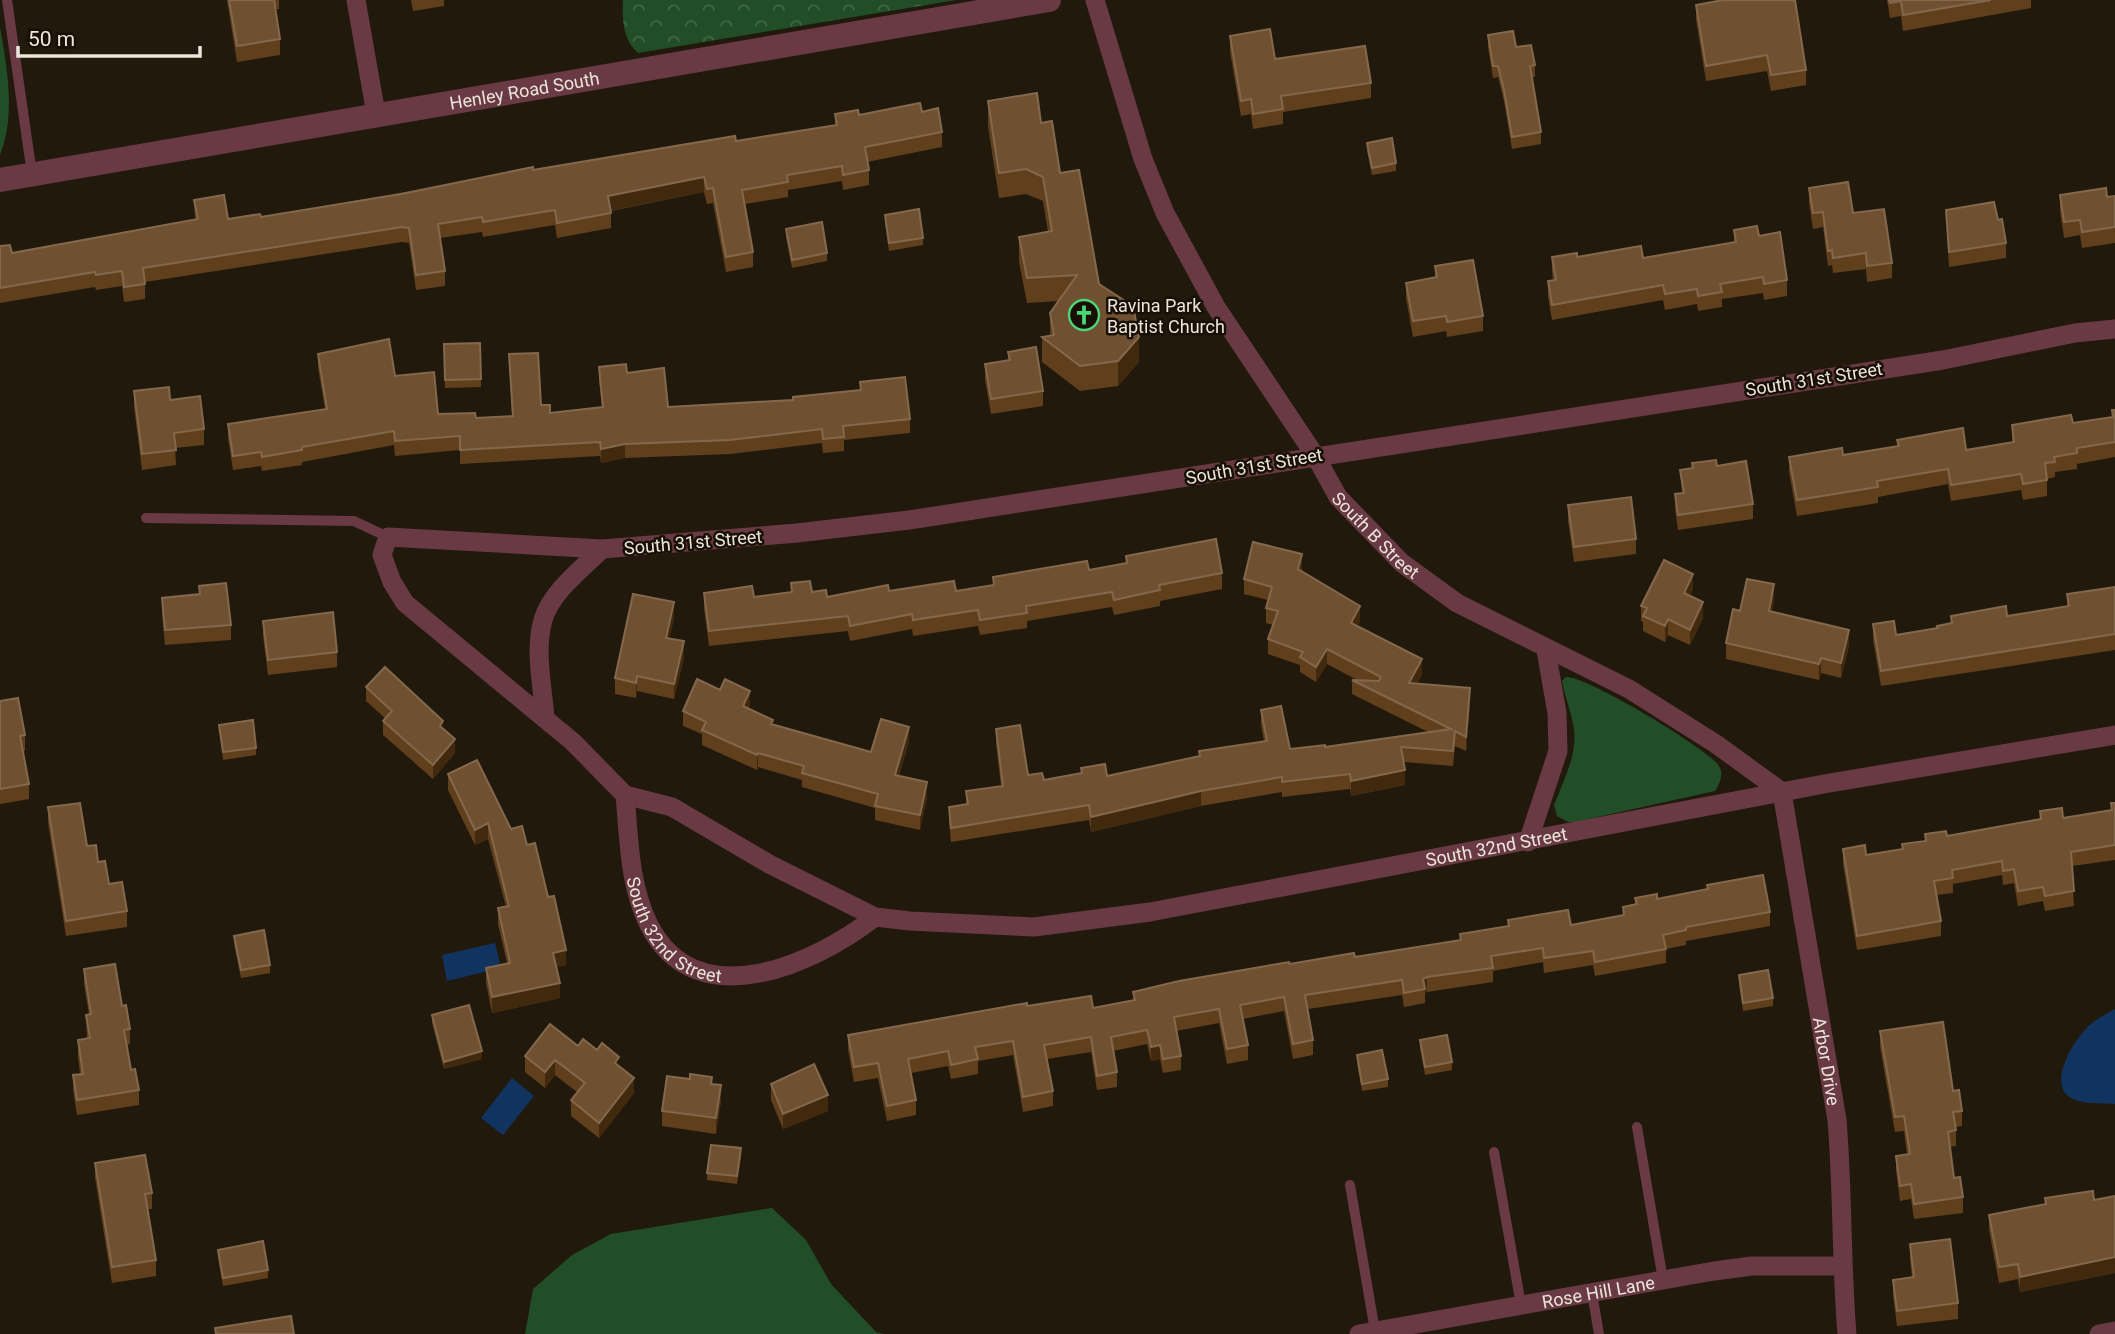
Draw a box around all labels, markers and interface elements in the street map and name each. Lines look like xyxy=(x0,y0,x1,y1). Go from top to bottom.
scale bar xyxy=(18,14,200,58)
text: 50 m xyxy=(28,27,75,51)
street label: Henley Road South xyxy=(448,67,601,113)
place label: Ravina Park Baptist Church xyxy=(1107,295,1225,337)
church icon: Ravina Park Baptist Church xyxy=(1067,298,1101,332)
street label: South 31st Street xyxy=(1744,358,1884,400)
street label: South 31st Street xyxy=(1184,444,1324,488)
street label: South B Street xyxy=(1328,487,1424,583)
street label: South 31st Street xyxy=(623,525,763,558)
street label: South 32nd Street xyxy=(1424,823,1569,870)
street label: South 32nd Street xyxy=(623,875,723,986)
street label: Arbor Drive xyxy=(1809,1015,1845,1107)
street label: Rose Hill Lane xyxy=(1540,1271,1656,1312)

